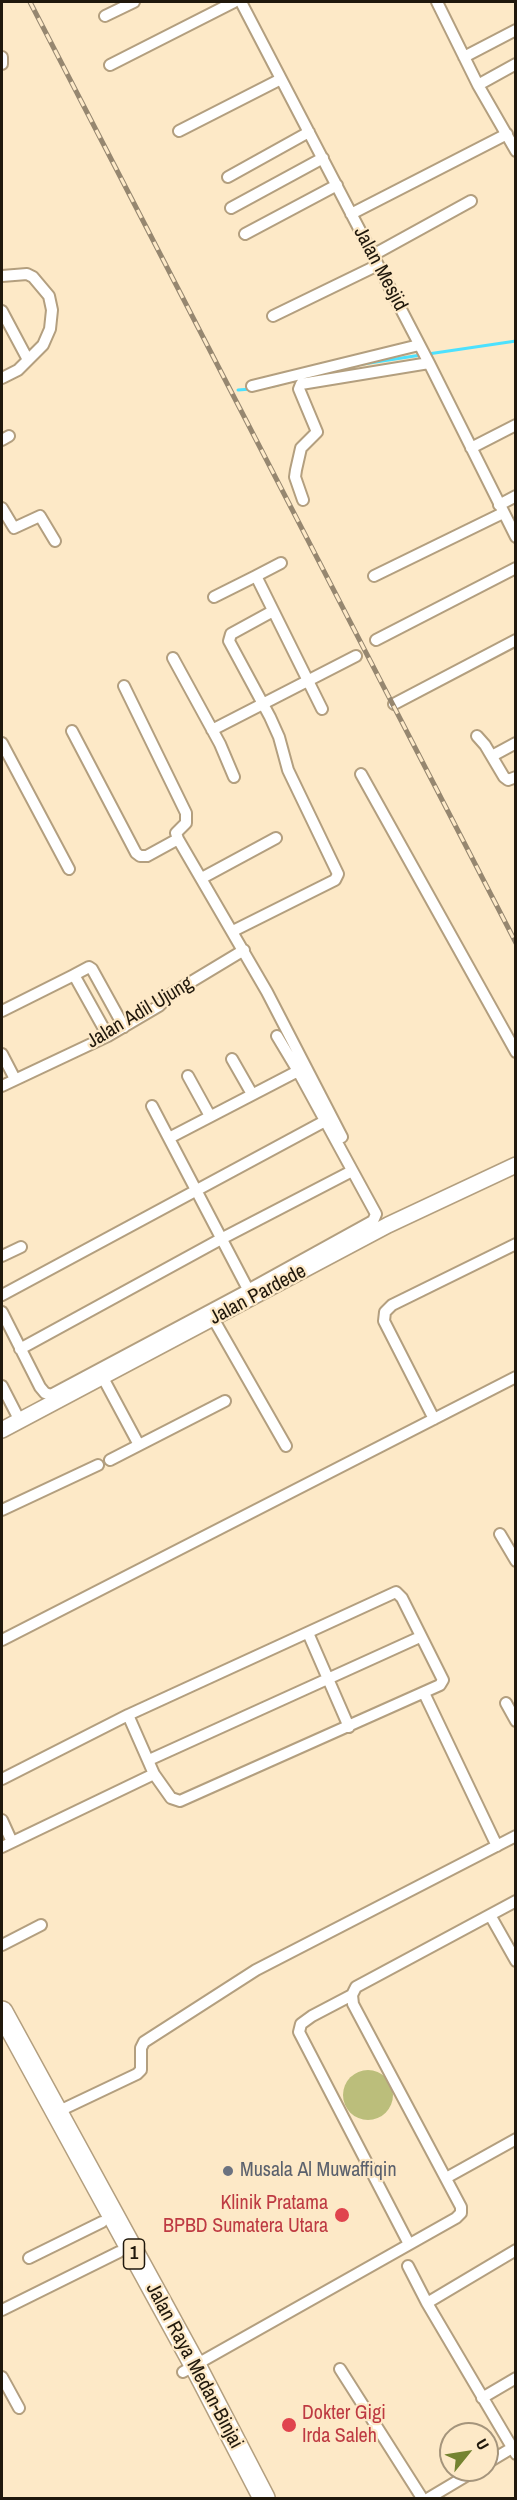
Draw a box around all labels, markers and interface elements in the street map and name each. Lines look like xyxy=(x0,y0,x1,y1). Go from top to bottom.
street label: Jalan Mesjid xyxy=(348,223,412,315)
street label: Jalan Adil Ujung xyxy=(83,972,197,1054)
street label: Jalan Pardede xyxy=(206,1260,310,1330)
place label: Musala Al Muwaffiqin xyxy=(240,2159,396,2183)
marker: Musala Al Muwaffiqin xyxy=(221,2164,235,2178)
place label: Klinik Pratama BPBD Sumatera Utara xyxy=(163,2192,328,2239)
marker: Klinik Pratama BPBD Sumatera Utara xyxy=(333,2206,351,2224)
road number: 1 xyxy=(124,2239,144,2269)
street label: Jalan Raya Medan-Binjai xyxy=(140,2279,248,2453)
place label: Dokter Gigi Irda Saleh xyxy=(302,2402,386,2449)
marker: Dokter Gigi Irda Saleh xyxy=(280,2416,298,2434)
north arrow xyxy=(439,2422,499,2482)
text: U xyxy=(471,2434,495,2454)

